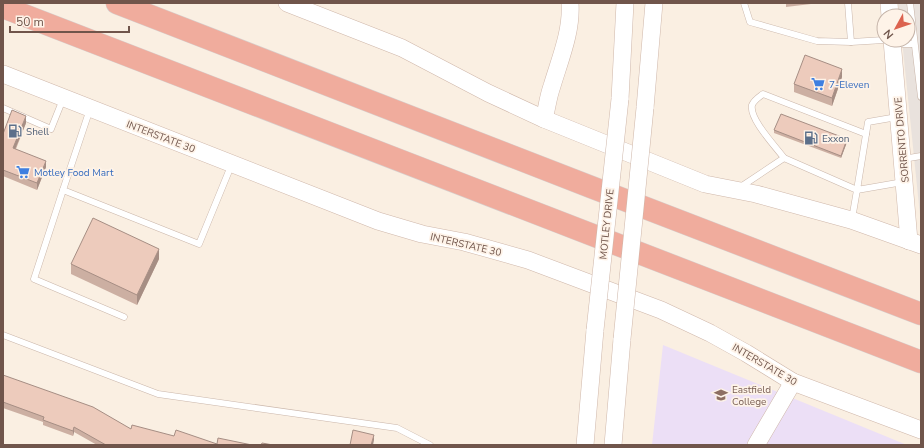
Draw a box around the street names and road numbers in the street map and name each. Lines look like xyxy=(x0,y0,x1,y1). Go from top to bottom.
street label: SORRENTO DRIVE xyxy=(891,96,913,183)
street label: INTERSTATE 30 xyxy=(124,117,197,156)
street label: MOTLEY DRIVE xyxy=(596,188,618,260)
street label: INTERSTATE 30 xyxy=(429,230,503,260)
street label: INTERSTATE 30 xyxy=(730,341,799,389)

